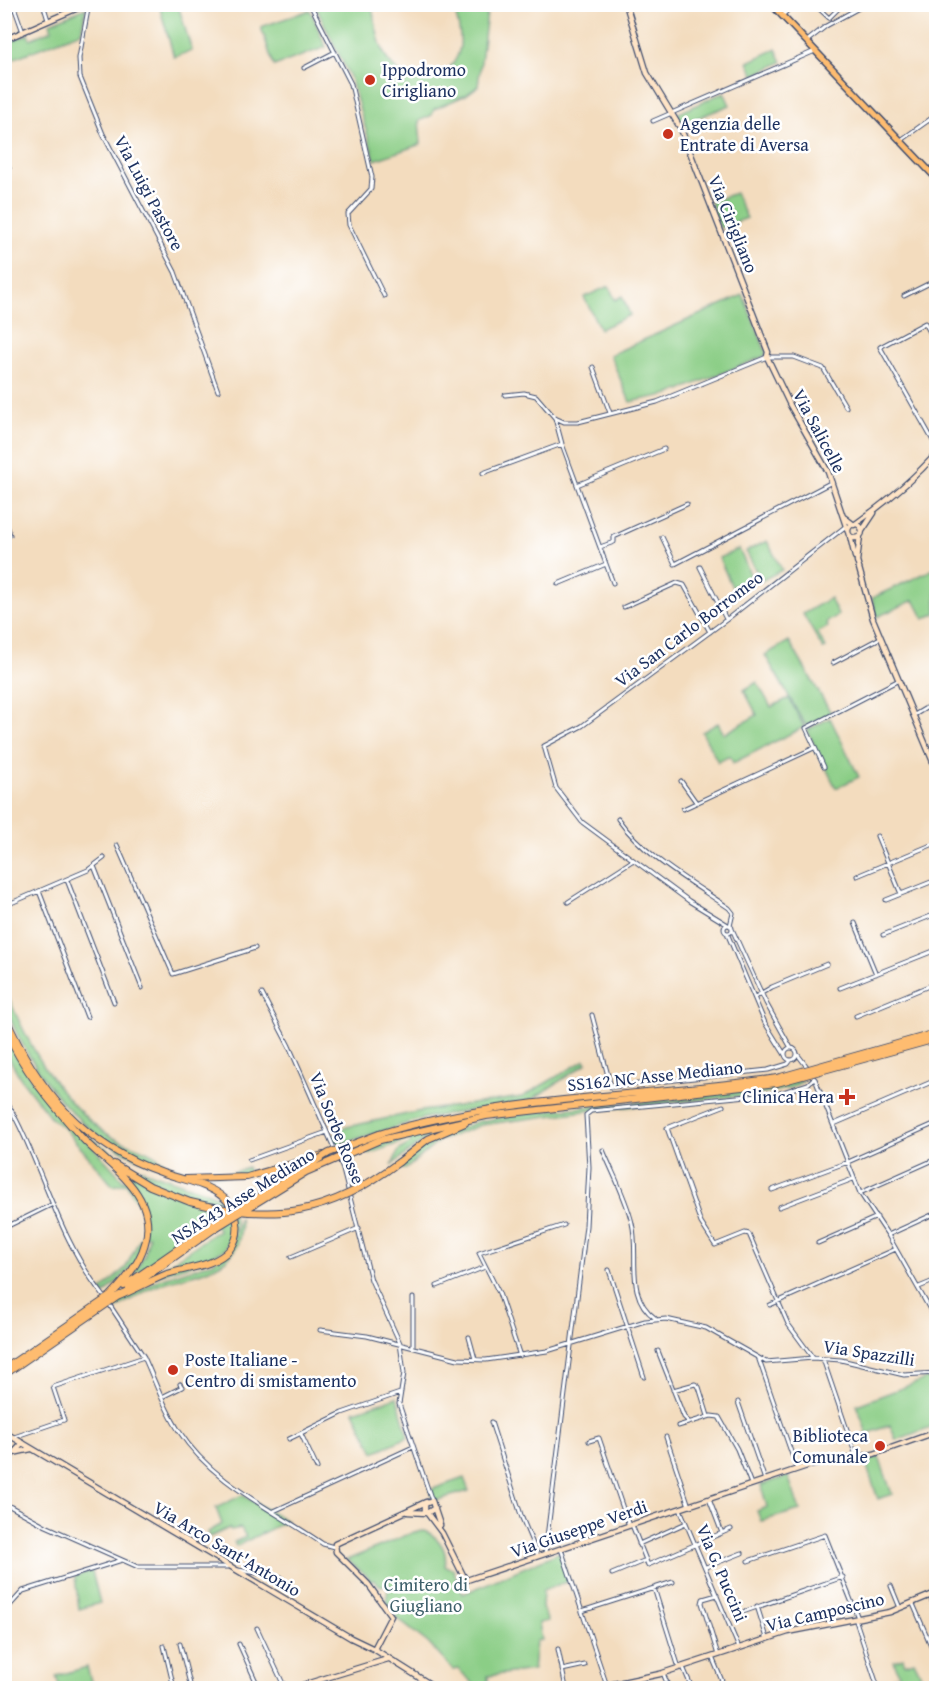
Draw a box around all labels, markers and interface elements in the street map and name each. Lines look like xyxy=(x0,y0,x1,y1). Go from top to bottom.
place label: Ippodromo Cirigliano xyxy=(382,56,466,104)
marker: Ippodromo Cirigliano xyxy=(363,73,377,87)
place label: Agenzia delle Entrate di Aversa xyxy=(680,110,809,158)
marker: Agenzia delle Entrate di Aversa xyxy=(661,127,675,141)
street label: Via Luigi Pastore xyxy=(108,130,191,255)
street label: Via Cirigliano xyxy=(702,171,765,277)
street label: Via Salicelle xyxy=(786,384,853,478)
street label: Via San Carlo Borromeo xyxy=(609,564,769,694)
street label: SS162 NC Asse Mediano xyxy=(566,1053,744,1098)
street label: Via Sorbe Rosse xyxy=(303,1068,372,1188)
place label: Clinica Hera xyxy=(742,1083,834,1110)
marker: Clinica Hera xyxy=(838,1088,856,1106)
street label: NSA543 Asse Mediano xyxy=(166,1140,320,1251)
street label: Via Spazzilli xyxy=(821,1332,917,1373)
place label: Poste Italiane - Centro di smistamento xyxy=(185,1346,356,1394)
marker: Poste Italiane - Centro di smistamento xyxy=(166,1363,180,1377)
place label: Biblioteca Comunale xyxy=(792,1422,868,1470)
marker: Biblioteca Comunale xyxy=(873,1439,887,1453)
street label: Via Giuseppe Verdi xyxy=(507,1492,651,1565)
street label: Via Arco Sant'Antonio xyxy=(148,1494,306,1603)
street label: Via G. Puccini xyxy=(690,1520,755,1626)
park label: Cimitero di Giugliano xyxy=(384,1571,468,1619)
street label: Via Camposcino xyxy=(763,1585,887,1638)

